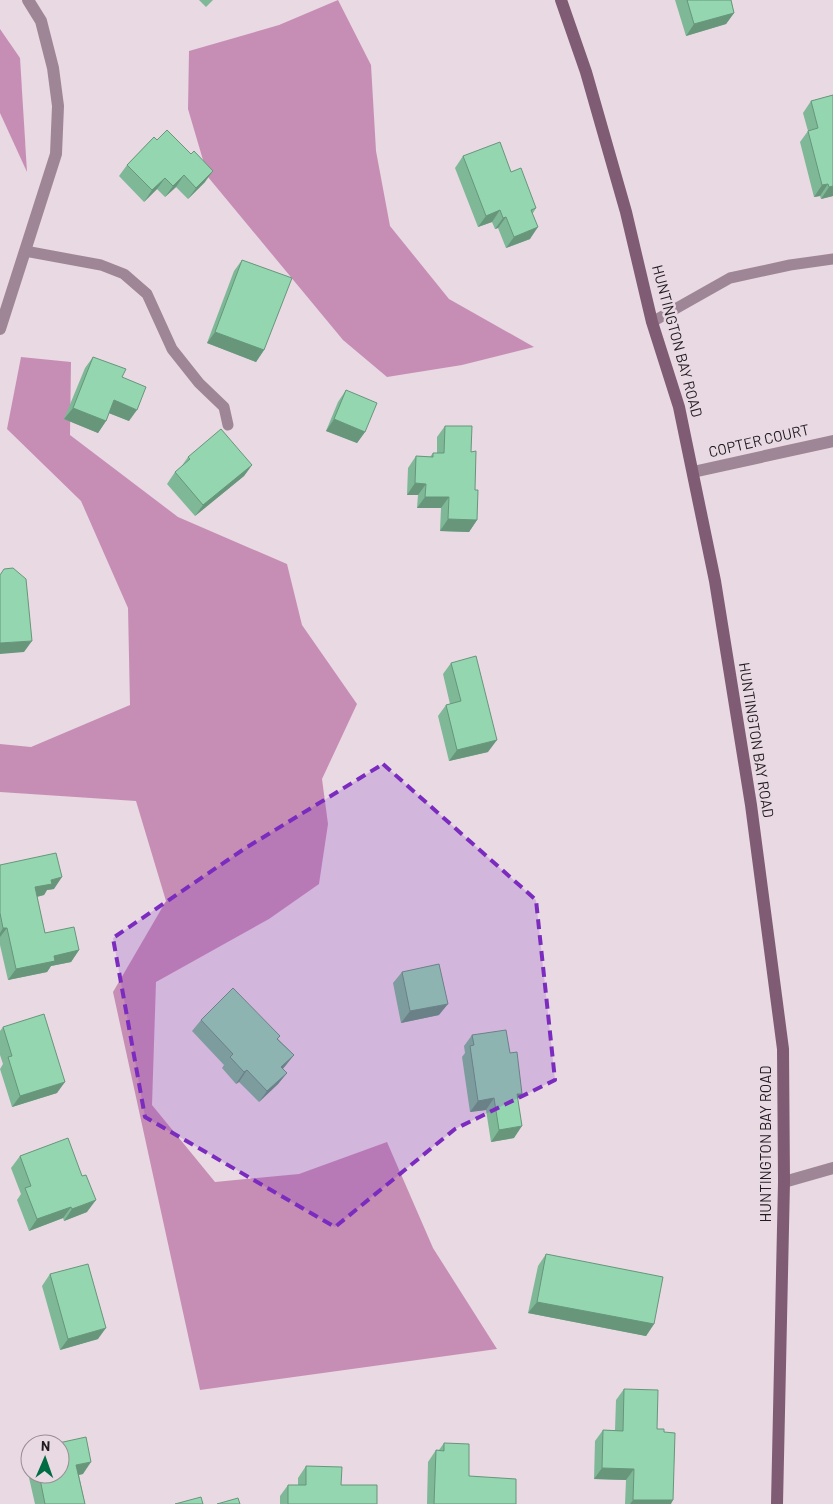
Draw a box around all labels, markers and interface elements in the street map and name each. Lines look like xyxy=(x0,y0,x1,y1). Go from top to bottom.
street label: HUNTINGTON BAY ROAD xyxy=(649,263,707,419)
street label: COPTER COURT xyxy=(707,420,811,460)
street label: HUNTINGTON BAY ROAD xyxy=(736,661,778,819)
street label: HUNTINGTON BAY ROAD xyxy=(756,1065,774,1223)
north arrow xyxy=(20,1434,70,1484)
text: N xyxy=(41,1437,50,1454)

